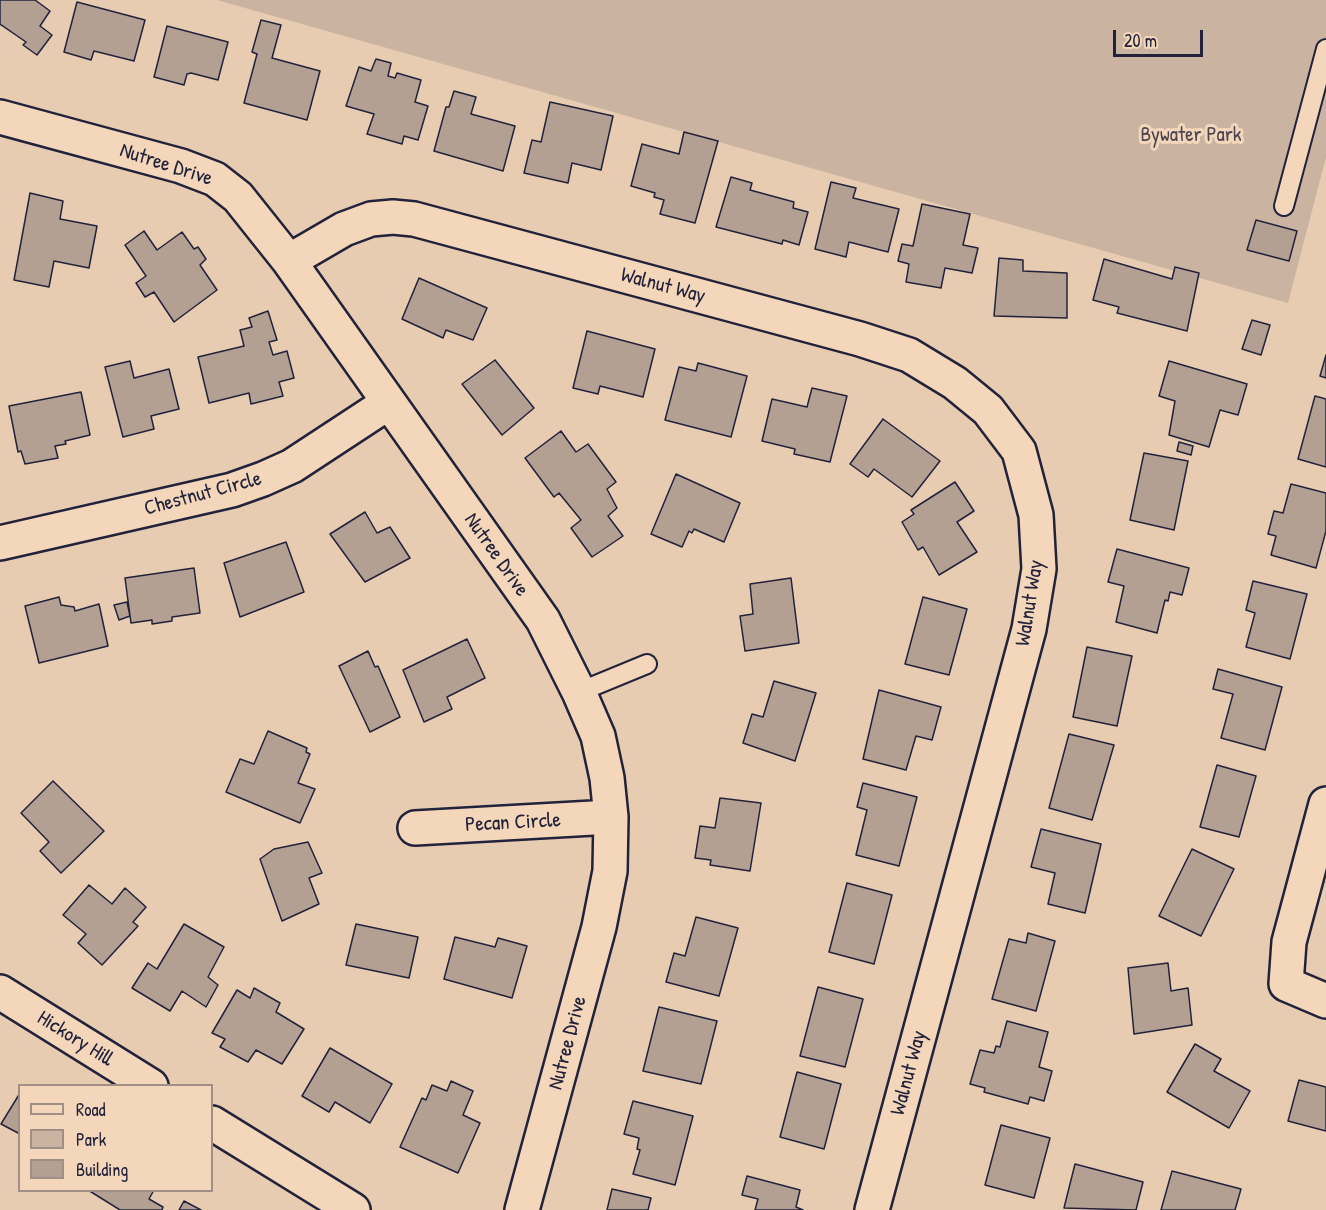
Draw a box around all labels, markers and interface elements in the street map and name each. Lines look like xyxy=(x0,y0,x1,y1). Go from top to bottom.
scale bar xyxy=(1116,18,1206,56)
text: 20 m xyxy=(1124,28,1157,53)
park label: Bywater Park xyxy=(1140,122,1242,148)
street label: Nutree Drive xyxy=(116,138,216,192)
street label: Walnut Way xyxy=(618,263,708,309)
street label: Chestnut Circle xyxy=(142,466,264,522)
street label: Nutree Drive xyxy=(458,508,534,602)
street label: Walnut Way xyxy=(1011,558,1049,648)
street label: Pecan Circle xyxy=(465,808,561,838)
street label: Nutree Drive xyxy=(543,993,593,1093)
street label: Hickory Hill xyxy=(32,1006,118,1072)
street label: Walnut Way xyxy=(886,1028,932,1118)
legend xyxy=(18,1084,213,1192)
text: Road xyxy=(76,1097,106,1122)
text: Park xyxy=(76,1127,106,1152)
text: Building xyxy=(76,1157,128,1182)

